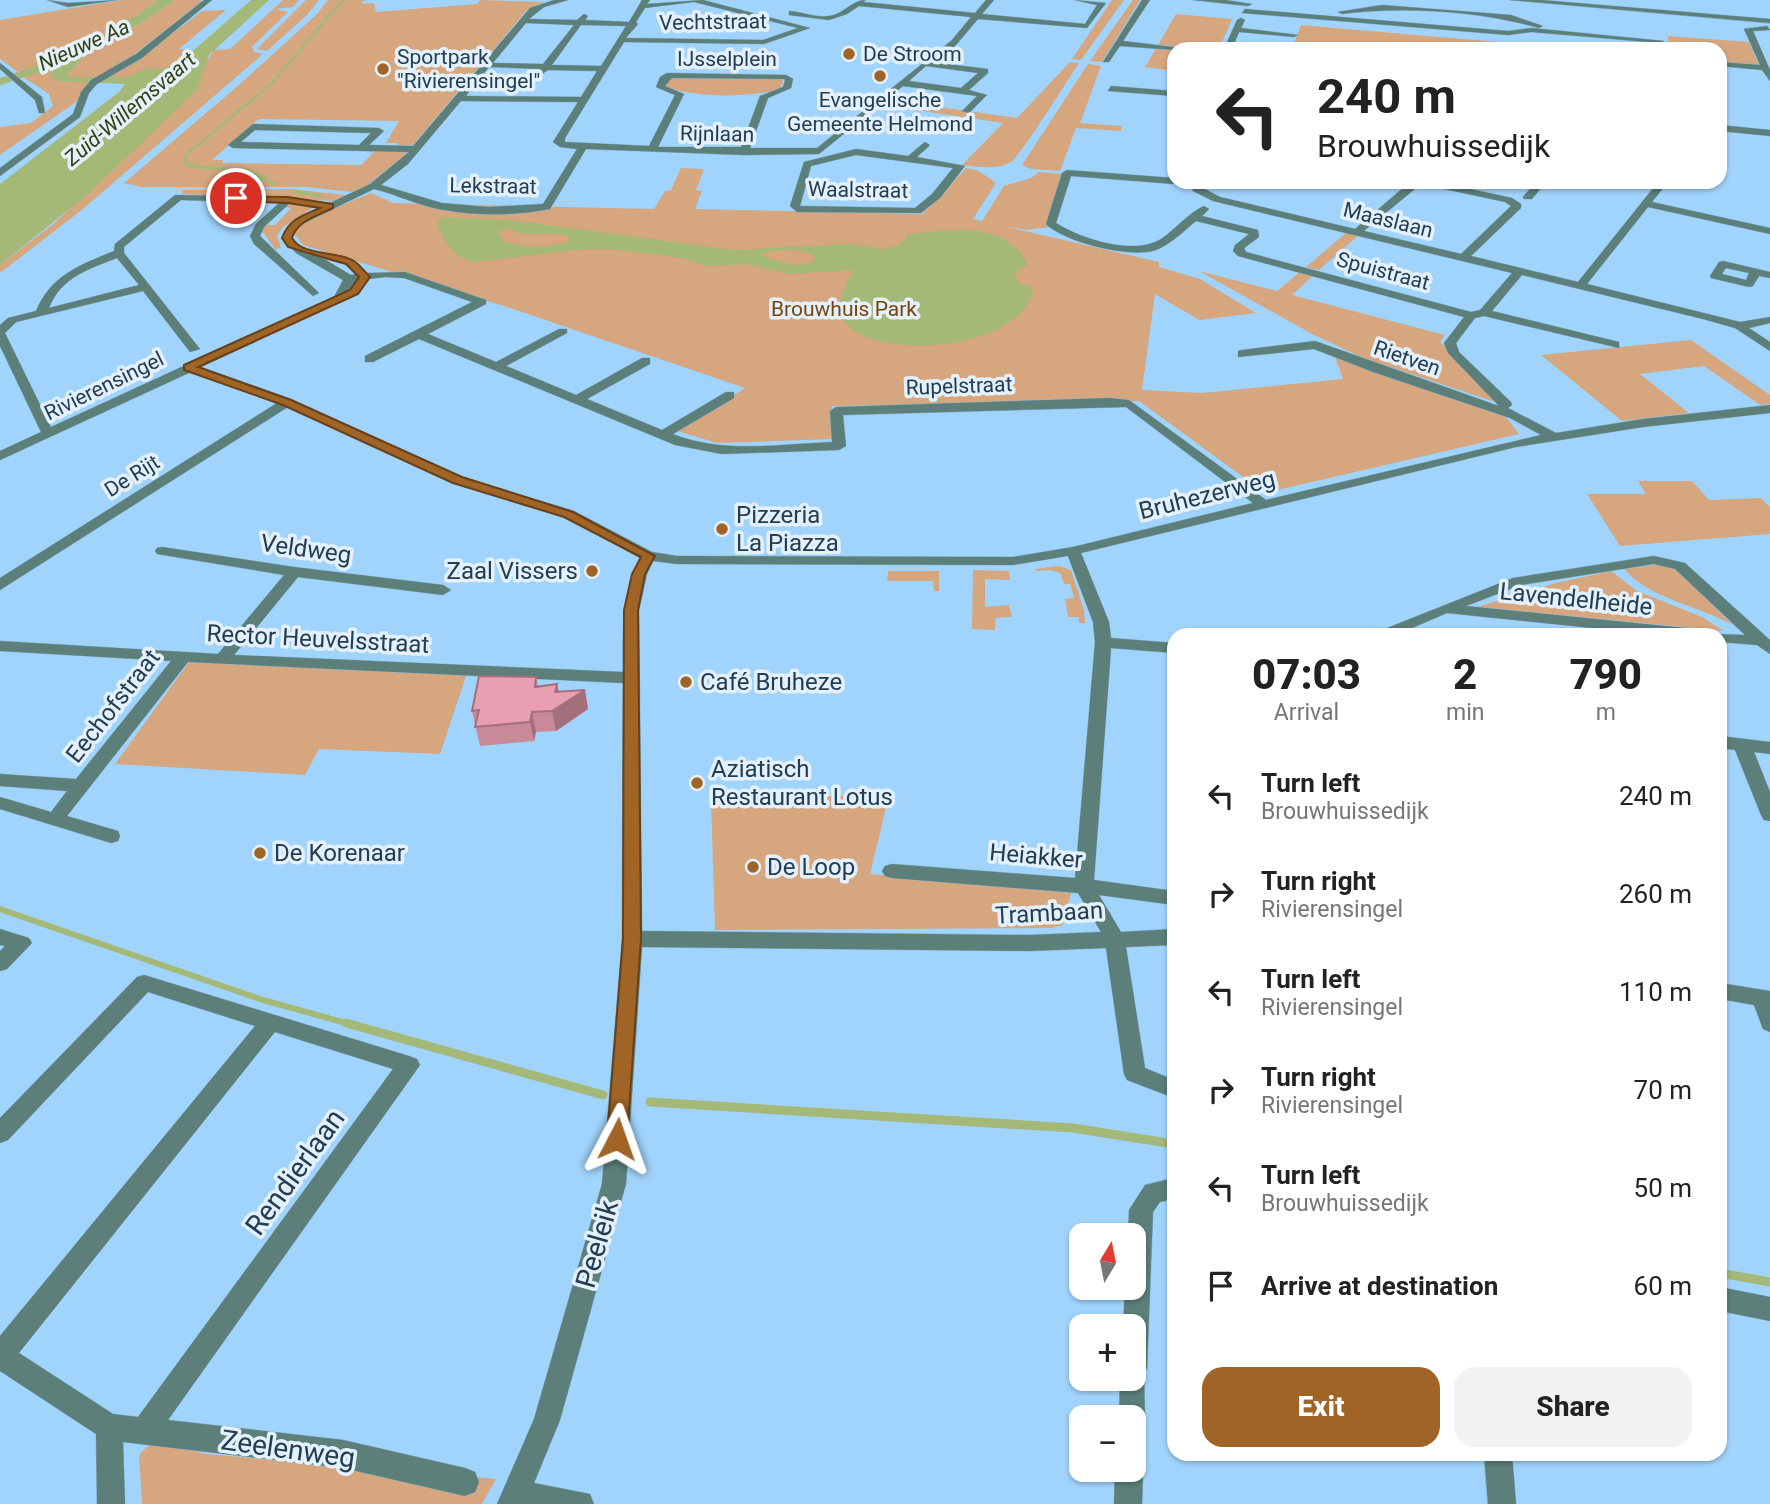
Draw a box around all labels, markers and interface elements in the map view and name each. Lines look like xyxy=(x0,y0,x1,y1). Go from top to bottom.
street label: Vechtstraat xyxy=(659,9,767,35)
water label: Nieuwe Aa xyxy=(35,14,133,76)
place label: De Stroom xyxy=(863,42,962,66)
place label: Sportpark "Rivierensingel" xyxy=(397,45,540,93)
marker: De Stroom xyxy=(841,46,857,62)
water label: Zuid-Willemsvaart xyxy=(59,47,201,171)
street label: IJsselplein xyxy=(677,47,777,71)
marker: Sportpark "Rivierensingel" xyxy=(375,61,391,77)
marker: Evangelische Gemeente Helmond xyxy=(872,68,888,84)
text: 240 m xyxy=(1317,68,1456,125)
icon: left xyxy=(1202,70,1293,161)
place label: Evangelische Gemeente Helmond xyxy=(787,88,973,136)
street label: Rijnlaan xyxy=(680,121,754,147)
text: Brouwhuissedijk xyxy=(1317,127,1550,165)
pin xyxy=(206,168,266,228)
street label: Lekstraat xyxy=(449,173,537,199)
street label: Waalstraat xyxy=(808,177,909,203)
icon: arrive xyxy=(217,179,255,217)
street label: Maaslaan xyxy=(1341,197,1435,243)
street label: Spuistraat xyxy=(1334,247,1432,295)
park label: Brouwhuis Park xyxy=(771,297,917,321)
street label: Rietven xyxy=(1371,335,1443,381)
street label: Rivierensingel xyxy=(40,347,168,425)
street label: Rupelstraat xyxy=(905,372,1013,400)
street label: De Rijt xyxy=(100,450,164,502)
street label: Bruhezerweg xyxy=(1136,465,1278,525)
place label: Pizzeria La Piazza xyxy=(736,501,839,557)
marker: Pizzeria La Piazza xyxy=(714,521,730,537)
street label: Veldweg xyxy=(259,529,353,569)
place label: Zaal Vissers xyxy=(447,557,578,585)
marker: Zaal Vissers xyxy=(584,563,600,579)
street label: Lavendelheide xyxy=(1498,577,1654,621)
street label: Rector Heuvelsstraat xyxy=(206,619,430,659)
street label: Eechofstraat xyxy=(60,644,166,768)
text: 07:03 xyxy=(1252,650,1361,699)
text: 2 xyxy=(1453,650,1477,699)
text: 790 xyxy=(1569,650,1642,699)
place label: Café Bruheze xyxy=(700,668,842,696)
marker: Café Bruheze xyxy=(678,674,694,690)
text: Arrival xyxy=(1274,699,1339,726)
text: min xyxy=(1446,699,1484,726)
text: m xyxy=(1596,699,1616,726)
place label: Aziatisch Restaurant Lotus xyxy=(711,755,893,811)
text: Turn left xyxy=(1261,768,1360,798)
marker: Aziatisch Restaurant Lotus xyxy=(689,775,705,791)
icon: left xyxy=(1202,777,1240,815)
text: 240 m xyxy=(1619,781,1692,811)
text: Brouwhuissedijk xyxy=(1261,798,1429,825)
street label: Heiakker xyxy=(988,838,1084,874)
place label: De Korenaar xyxy=(274,839,405,867)
marker: De Korenaar xyxy=(252,845,268,861)
place label: De Loop xyxy=(767,853,855,881)
marker: De Loop xyxy=(745,859,761,875)
text: Turn right xyxy=(1261,866,1376,896)
icon: right xyxy=(1202,875,1240,913)
text: 260 m xyxy=(1619,879,1692,909)
street label: Trambaan xyxy=(994,896,1104,930)
text: Rivierensingel xyxy=(1261,896,1403,923)
text: Turn left xyxy=(1261,964,1360,994)
icon: left xyxy=(1202,973,1240,1011)
text: 110 m xyxy=(1619,977,1692,1007)
text: Rivierensingel xyxy=(1261,994,1403,1021)
text: Turn right xyxy=(1261,1062,1376,1092)
icon: right xyxy=(1202,1071,1240,1109)
text: 70 m xyxy=(1634,1075,1692,1105)
text: Rivierensingel xyxy=(1261,1092,1403,1119)
position arrow xyxy=(580,1102,654,1176)
street label: Rendierlaan xyxy=(238,1103,352,1241)
text: Turn left xyxy=(1261,1160,1360,1190)
icon: left xyxy=(1202,1169,1240,1207)
text: 50 m xyxy=(1634,1173,1692,1203)
text: Brouwhuissedijk xyxy=(1261,1190,1429,1217)
street label: Peeleik xyxy=(569,1195,625,1292)
north arrow xyxy=(1069,1223,1146,1300)
map controls xyxy=(1069,1223,1146,1482)
icon: arrive xyxy=(1202,1267,1240,1305)
text: Arrive at destination xyxy=(1261,1271,1498,1301)
text: 60 m xyxy=(1634,1271,1692,1301)
button: + xyxy=(1069,1314,1146,1391)
button: Exit xyxy=(1202,1367,1440,1447)
button: Share xyxy=(1454,1367,1692,1447)
button: − xyxy=(1069,1405,1146,1482)
street label: Zeelenweg xyxy=(219,1423,357,1475)

